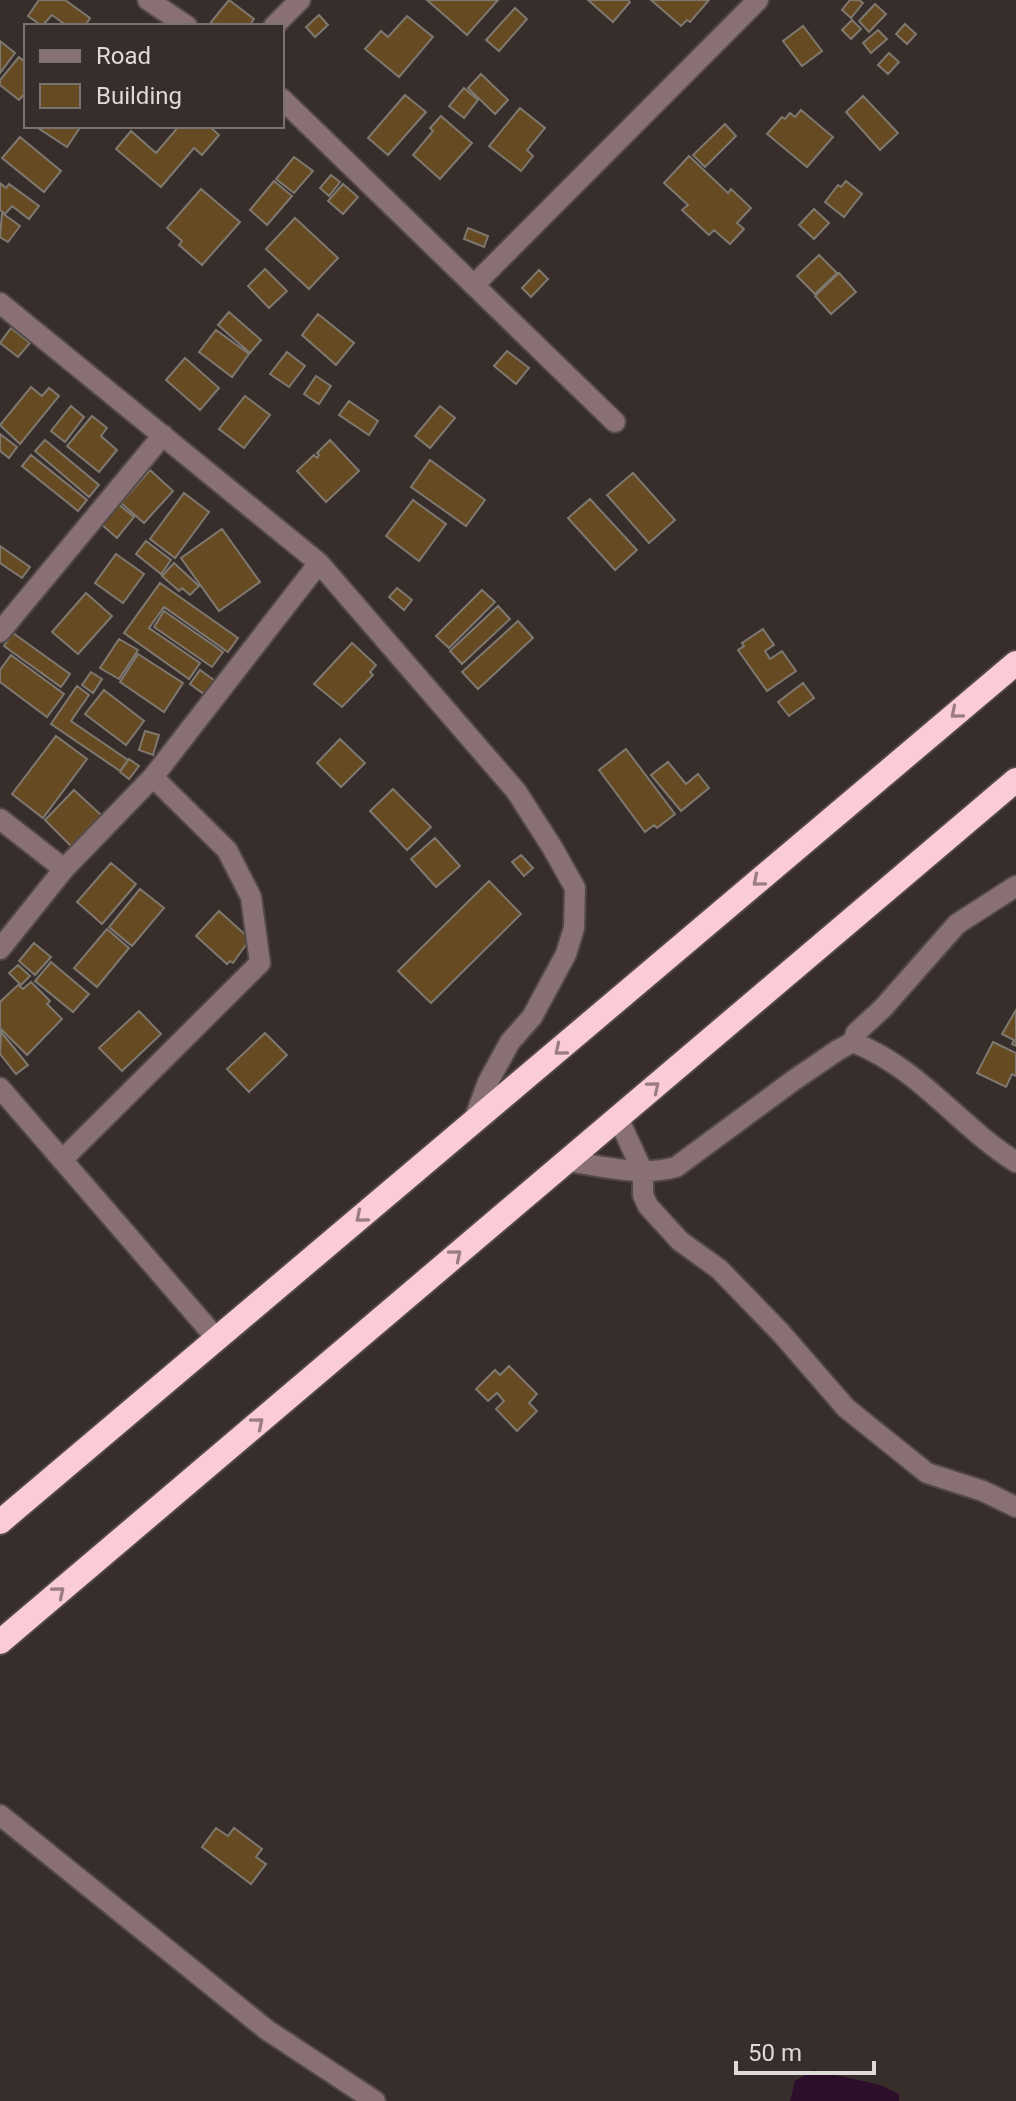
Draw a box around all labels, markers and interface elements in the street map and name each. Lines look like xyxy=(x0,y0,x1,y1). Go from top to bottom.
legend xyxy=(24,24,284,128)
text: Road xyxy=(96,42,151,70)
text: Building xyxy=(96,82,182,110)
one-way arrow xyxy=(951,703,966,718)
one-way arrow xyxy=(753,872,767,886)
one-way arrow xyxy=(554,1040,569,1055)
one-way arrow xyxy=(645,1082,659,1097)
one-way arrow xyxy=(356,1207,370,1222)
one-way arrow xyxy=(446,1250,461,1265)
one-way arrow xyxy=(248,1418,263,1433)
one-way arrow xyxy=(50,1587,65,1602)
scale bar xyxy=(736,2025,874,2075)
text: 50 m xyxy=(748,2039,802,2067)

